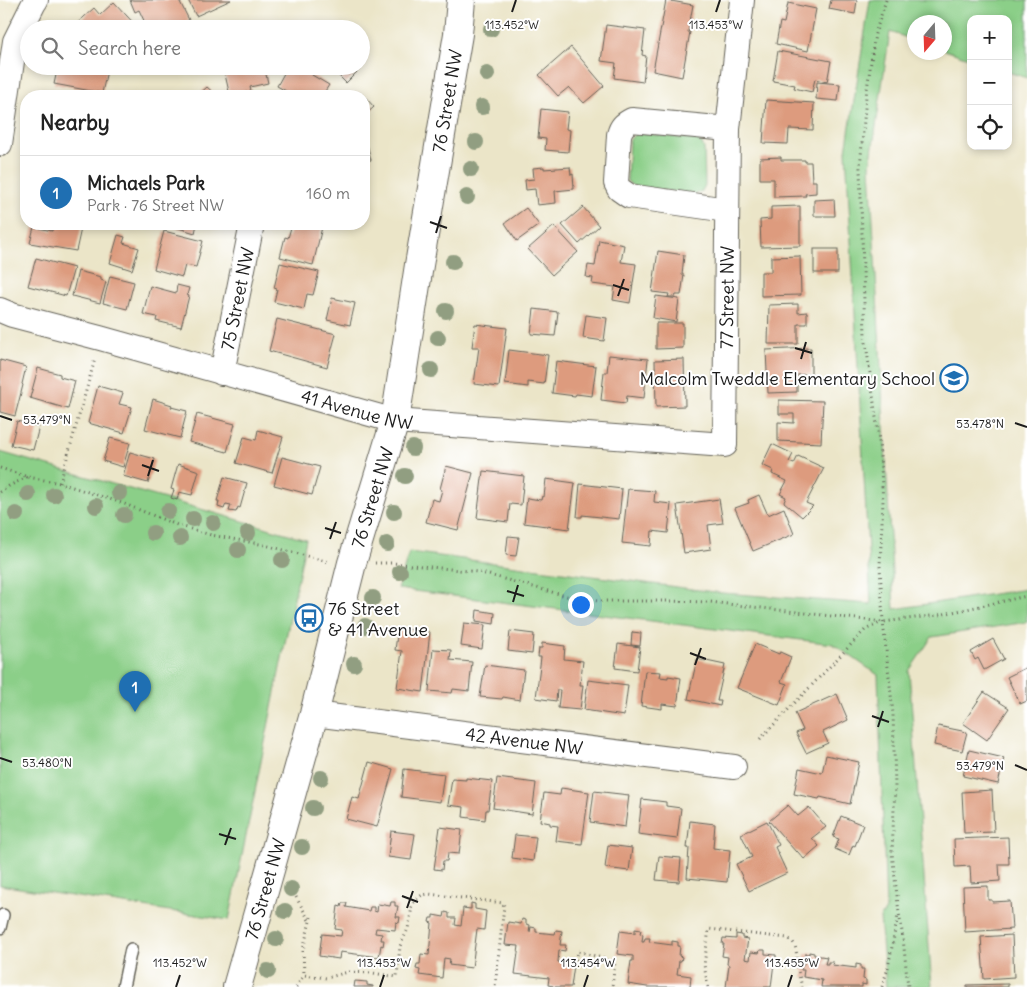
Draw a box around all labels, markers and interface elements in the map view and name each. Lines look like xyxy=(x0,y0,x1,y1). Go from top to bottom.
north arrow xyxy=(907,15,952,60)
map controls xyxy=(967,15,1012,150)
button: + xyxy=(967,15,1012,60)
text: 113.452°W xyxy=(485,17,539,32)
text: 113.453°W xyxy=(689,17,743,32)
search box xyxy=(20,20,370,75)
icon: search xyxy=(38,34,66,62)
text: Search here xyxy=(78,36,181,60)
street label: 76 Street NW xyxy=(427,47,467,154)
button: − xyxy=(967,60,1012,105)
button: locate xyxy=(967,105,1012,150)
text: Nearby xyxy=(40,109,110,136)
text: Michaels Park xyxy=(87,171,205,195)
text: 1 xyxy=(53,183,59,203)
text: 160 m xyxy=(306,183,350,203)
text: Park · 76 Street NW xyxy=(87,195,224,215)
street label: 75 Street NW xyxy=(215,245,259,352)
street label: 77 Street NW xyxy=(714,246,738,349)
school or university icon: Malcolm Tweddle Elementary School xyxy=(939,363,969,393)
place label: Malcolm Tweddle Elementary School xyxy=(640,367,935,390)
street label: 41 Avenue NW xyxy=(299,384,414,434)
text: 53.479°N xyxy=(23,412,71,427)
text: 53.478°N xyxy=(956,416,1004,431)
street label: 76 Street NW xyxy=(346,444,398,551)
your location xyxy=(568,592,594,618)
place label: 76 Street & 41 Avenue xyxy=(328,597,428,641)
bus stop icon: 76 Street & 41 Avenue xyxy=(294,603,324,633)
pin: 1 xyxy=(119,671,151,712)
street label: 42 Avenue NW xyxy=(464,722,584,759)
text: 53.480°N xyxy=(22,755,72,770)
text: 53.479°N xyxy=(956,758,1004,773)
street label: 76 Street NW xyxy=(239,835,290,942)
text: 113.452°W xyxy=(153,955,207,970)
text: 113.453°W xyxy=(357,955,411,970)
text: 113.454°W xyxy=(561,955,615,970)
text: 113.455°W xyxy=(765,955,819,970)

